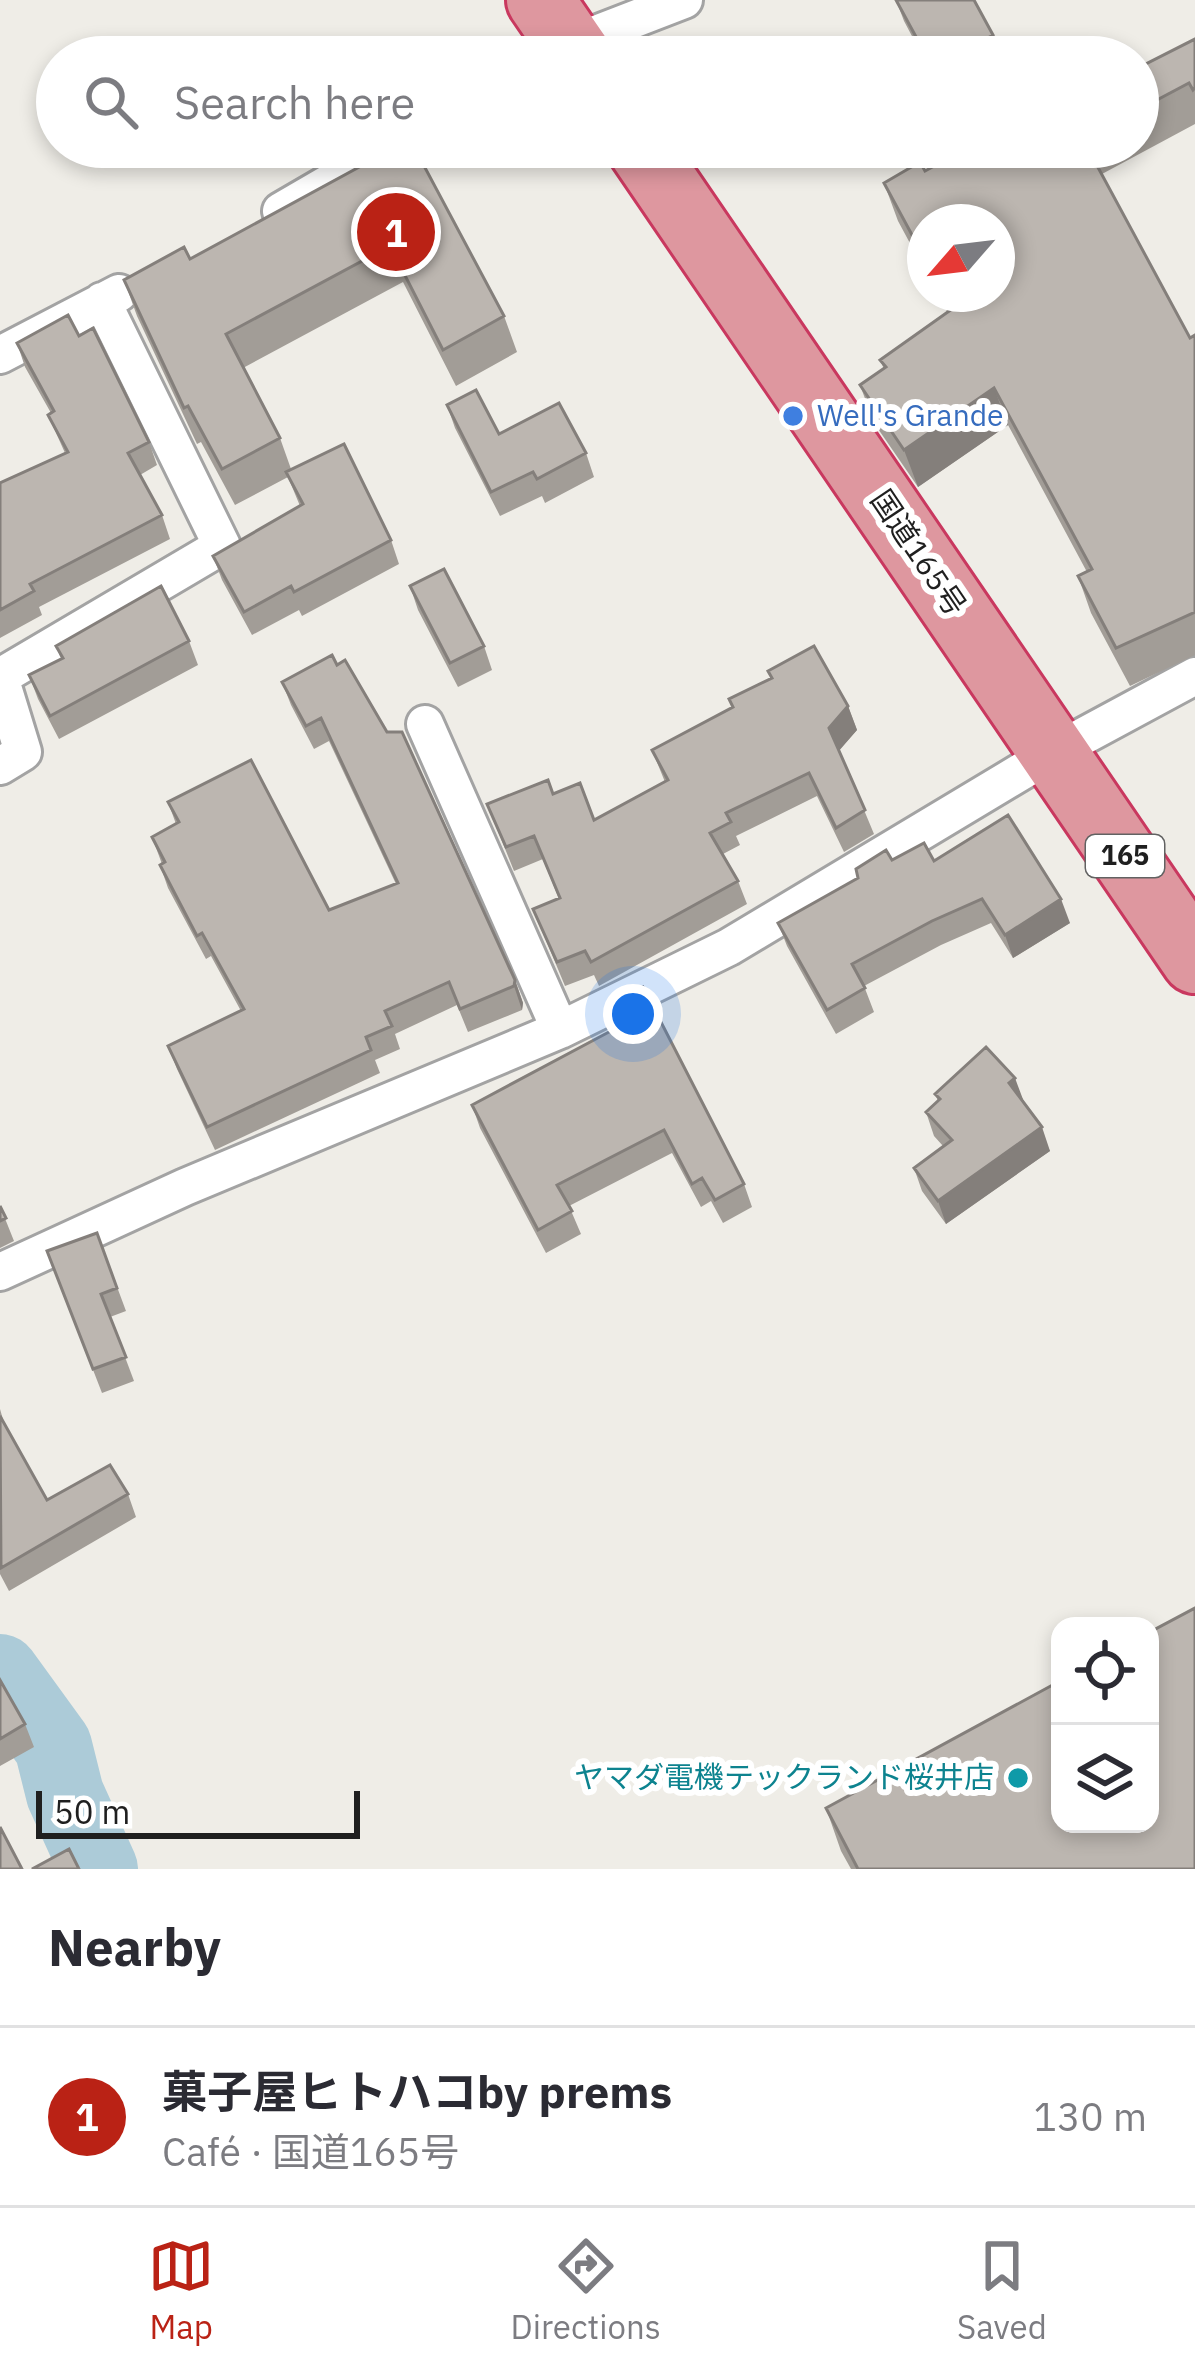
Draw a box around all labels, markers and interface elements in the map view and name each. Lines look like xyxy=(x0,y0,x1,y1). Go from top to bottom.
search box xyxy=(36,36,1159,168)
icon: search xyxy=(78,69,144,135)
text: Search here xyxy=(174,73,415,131)
pin: 1 xyxy=(357,187,435,277)
north arrow xyxy=(907,204,1015,312)
place label: Well's Grande xyxy=(817,395,1004,434)
marker: Well's Grande xyxy=(780,403,806,429)
street label: 国道165号 xyxy=(863,482,976,623)
road number: 165 xyxy=(1086,835,1164,877)
your location xyxy=(603,984,663,1044)
map controls xyxy=(1051,1617,1159,1833)
button: locate xyxy=(1051,1617,1159,1725)
button: layers xyxy=(1051,1725,1159,1833)
place label: ヤマダ電機テックランド桜井店 xyxy=(574,1757,994,1796)
marker: ヤマダ電機テックランド桜井店 xyxy=(1005,1765,1031,1791)
scale bar xyxy=(36,1785,360,1838)
text: 50 m xyxy=(54,1790,130,1833)
text: Nearby xyxy=(48,1914,221,1980)
text: 菓子屋ヒトハコby prems xyxy=(162,2062,672,2120)
text: 1 xyxy=(75,2091,99,2142)
text: 130 m xyxy=(1034,2091,1147,2142)
text: Café · 国道165号 xyxy=(162,2126,459,2177)
tab: Map xyxy=(148,2233,214,2348)
tab: Directions xyxy=(511,2233,661,2348)
tab: Saved xyxy=(957,2233,1047,2348)

